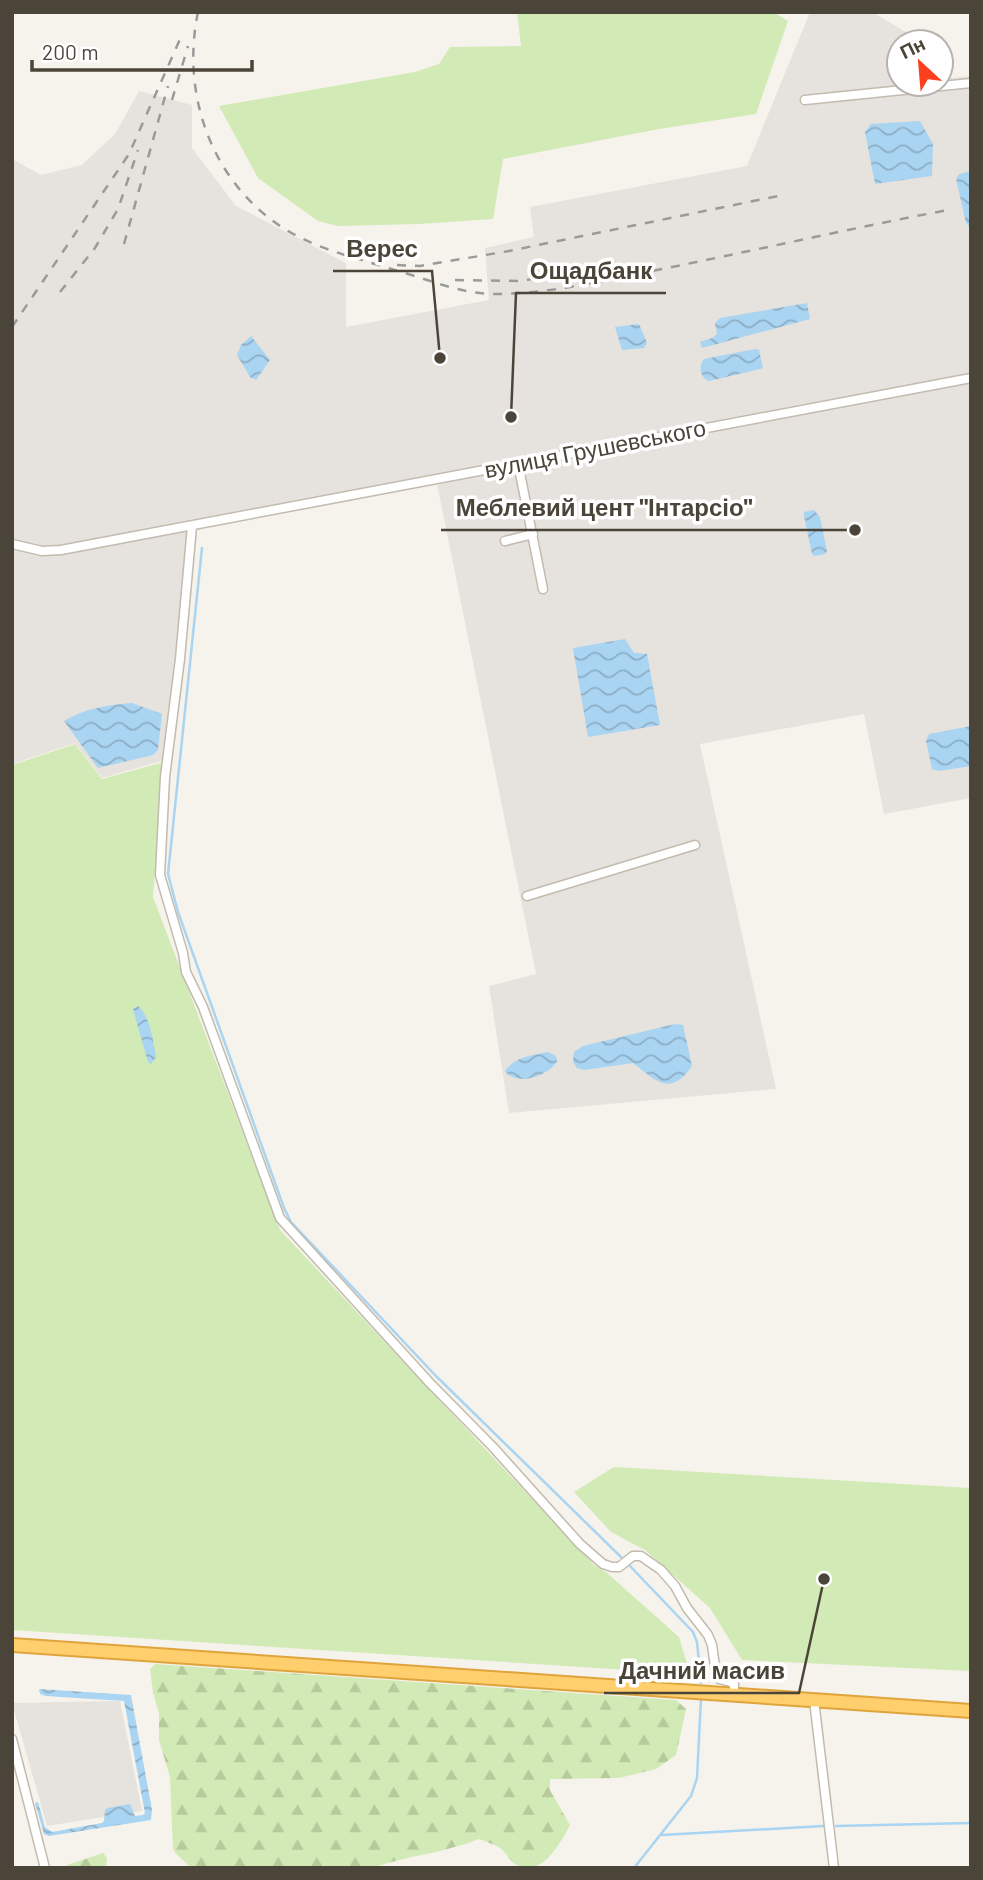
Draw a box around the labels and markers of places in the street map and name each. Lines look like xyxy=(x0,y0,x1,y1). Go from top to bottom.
callout: Верес xyxy=(333,226,432,271)
callout: Ощадбанк xyxy=(516,248,666,293)
callout: Меблевий цент "Інтарсіо" xyxy=(441,485,766,530)
callout: Дачний масив xyxy=(604,1648,799,1693)

